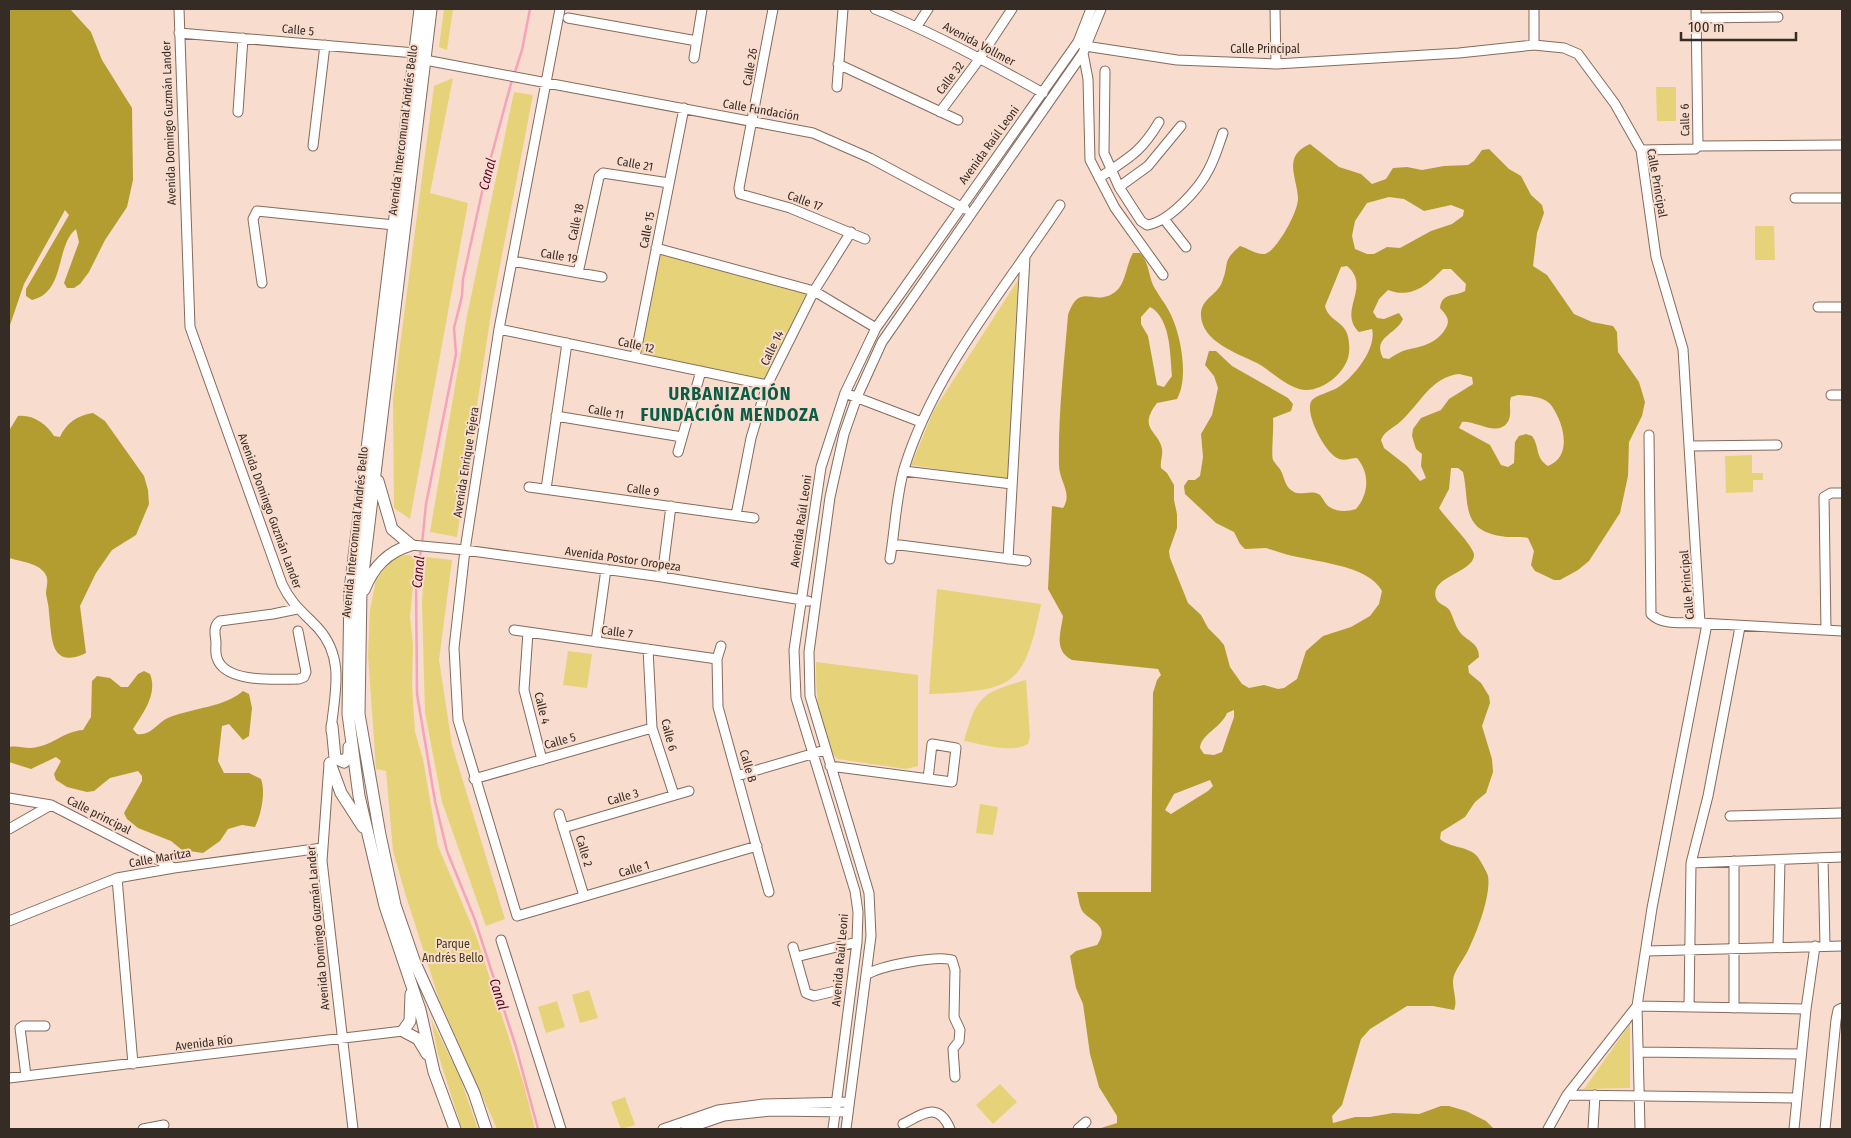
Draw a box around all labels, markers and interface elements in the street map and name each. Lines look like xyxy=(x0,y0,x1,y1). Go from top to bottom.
scale bar xyxy=(1681,10,1796,42)
text: 100 m xyxy=(1688,18,1725,36)
street label: Avenida Vollmer xyxy=(940,19,1018,69)
street label: Calle 5 xyxy=(281,22,315,38)
street label: Avenida Domingo Guzmán Lander xyxy=(159,40,179,205)
street label: Calle Principal xyxy=(1230,42,1300,56)
street label: Avenida Intercomunal Andrés Bello xyxy=(386,44,420,216)
street label: Calle 26 xyxy=(740,47,760,87)
street label: Calle 32 xyxy=(933,59,967,97)
street label: Calle Fundación xyxy=(722,96,800,124)
street label: Avenida Raúl Leoni xyxy=(956,103,1022,187)
street label: Calle 6 xyxy=(1678,103,1692,136)
street label: Calle Principal xyxy=(1644,147,1670,219)
street label: Calle 21 xyxy=(616,154,654,174)
water label: Canal xyxy=(475,156,500,192)
street label: Calle 17 xyxy=(786,188,825,214)
street label: Calle 18 xyxy=(565,202,587,242)
street label: Calle 15 xyxy=(637,210,657,249)
street label: Calle 19 xyxy=(539,246,579,266)
street label: Calle 14 xyxy=(758,328,787,368)
street label: Calle 12 xyxy=(617,334,655,356)
district label: URBANIZACIÓN FUNDACIÓN MENDOZA xyxy=(640,382,820,426)
street label: Calle 11 xyxy=(587,402,625,422)
street label: Avenida Enrique Tejera xyxy=(450,405,482,518)
street label: Avenida Domingo Guzmán Lander xyxy=(235,431,305,591)
street label: Avenida Intercomunal Andrés Bello xyxy=(339,446,371,618)
street label: Avenida Raúl Leoni xyxy=(788,474,814,568)
street label: Calle 9 xyxy=(626,481,660,499)
street label: Avenida Postor Oropeza xyxy=(564,544,682,574)
street label: Calle Principal xyxy=(1677,550,1697,620)
water label: Canal xyxy=(409,555,428,589)
street label: Calle 7 xyxy=(600,623,634,641)
street label: Calle 4 xyxy=(531,691,553,726)
street label: Calle 6 xyxy=(658,717,680,753)
street label: Calle 5 xyxy=(543,730,578,752)
street label: Calle B xyxy=(737,748,759,784)
street label: Calle 3 xyxy=(606,786,640,808)
street label: Calle principal xyxy=(65,793,133,837)
street label: Calle 2 xyxy=(573,834,595,868)
street label: Avenida Domingo Guzmán Lander xyxy=(304,845,332,1011)
street label: Calle Maritza xyxy=(128,846,192,870)
street label: Calle 1 xyxy=(617,858,651,880)
street label: Avenida Raúl Leoni xyxy=(829,913,851,1007)
park label: Parque Andrés Bello xyxy=(422,937,484,965)
water label: Canal xyxy=(485,976,512,1012)
street label: Avenida Río xyxy=(174,1033,234,1053)

